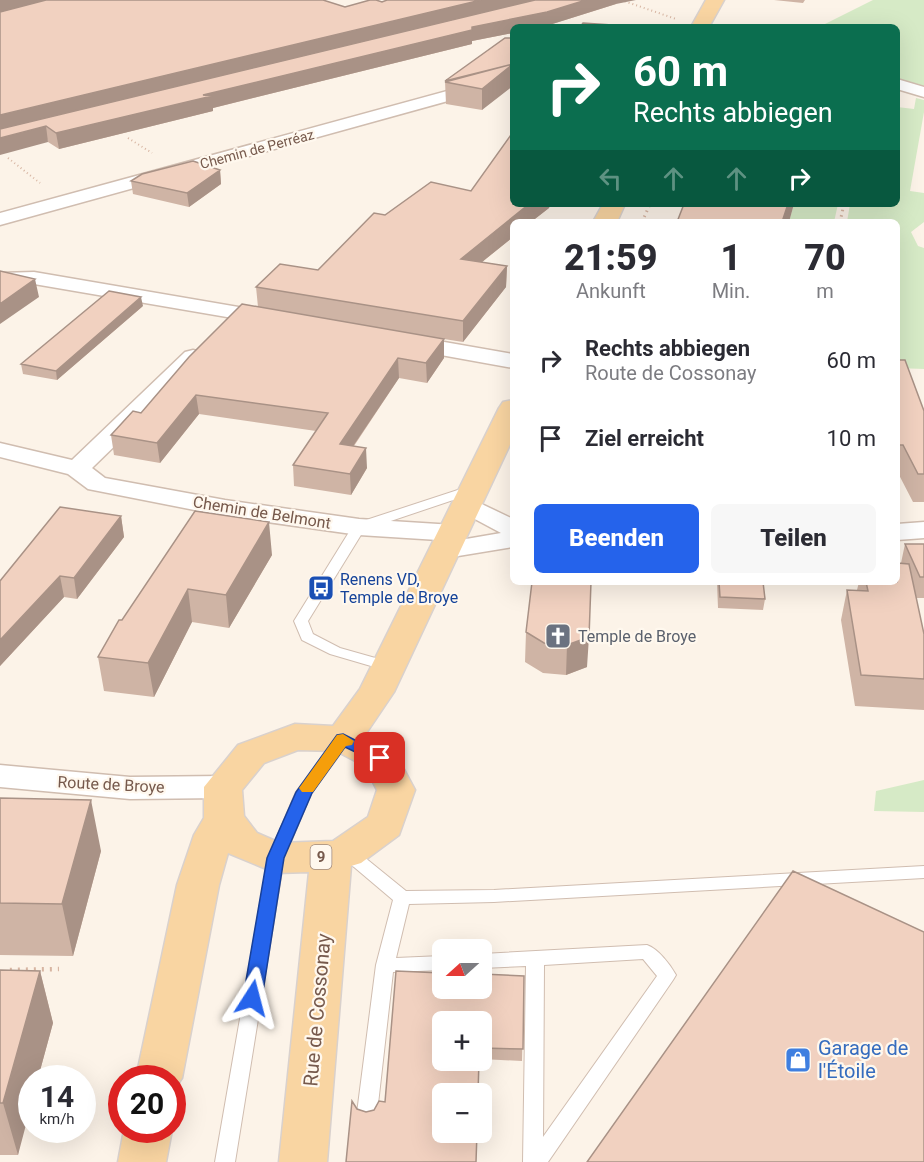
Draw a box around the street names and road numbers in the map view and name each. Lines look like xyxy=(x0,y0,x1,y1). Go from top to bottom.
street label: Chemin de Perréaz xyxy=(198,126,316,172)
street label: Chemin de Belmont xyxy=(192,492,332,533)
street label: Route de Broye xyxy=(57,772,165,797)
road number: 9 xyxy=(310,845,332,869)
street label: Rue de Cossonay xyxy=(298,932,336,1087)

